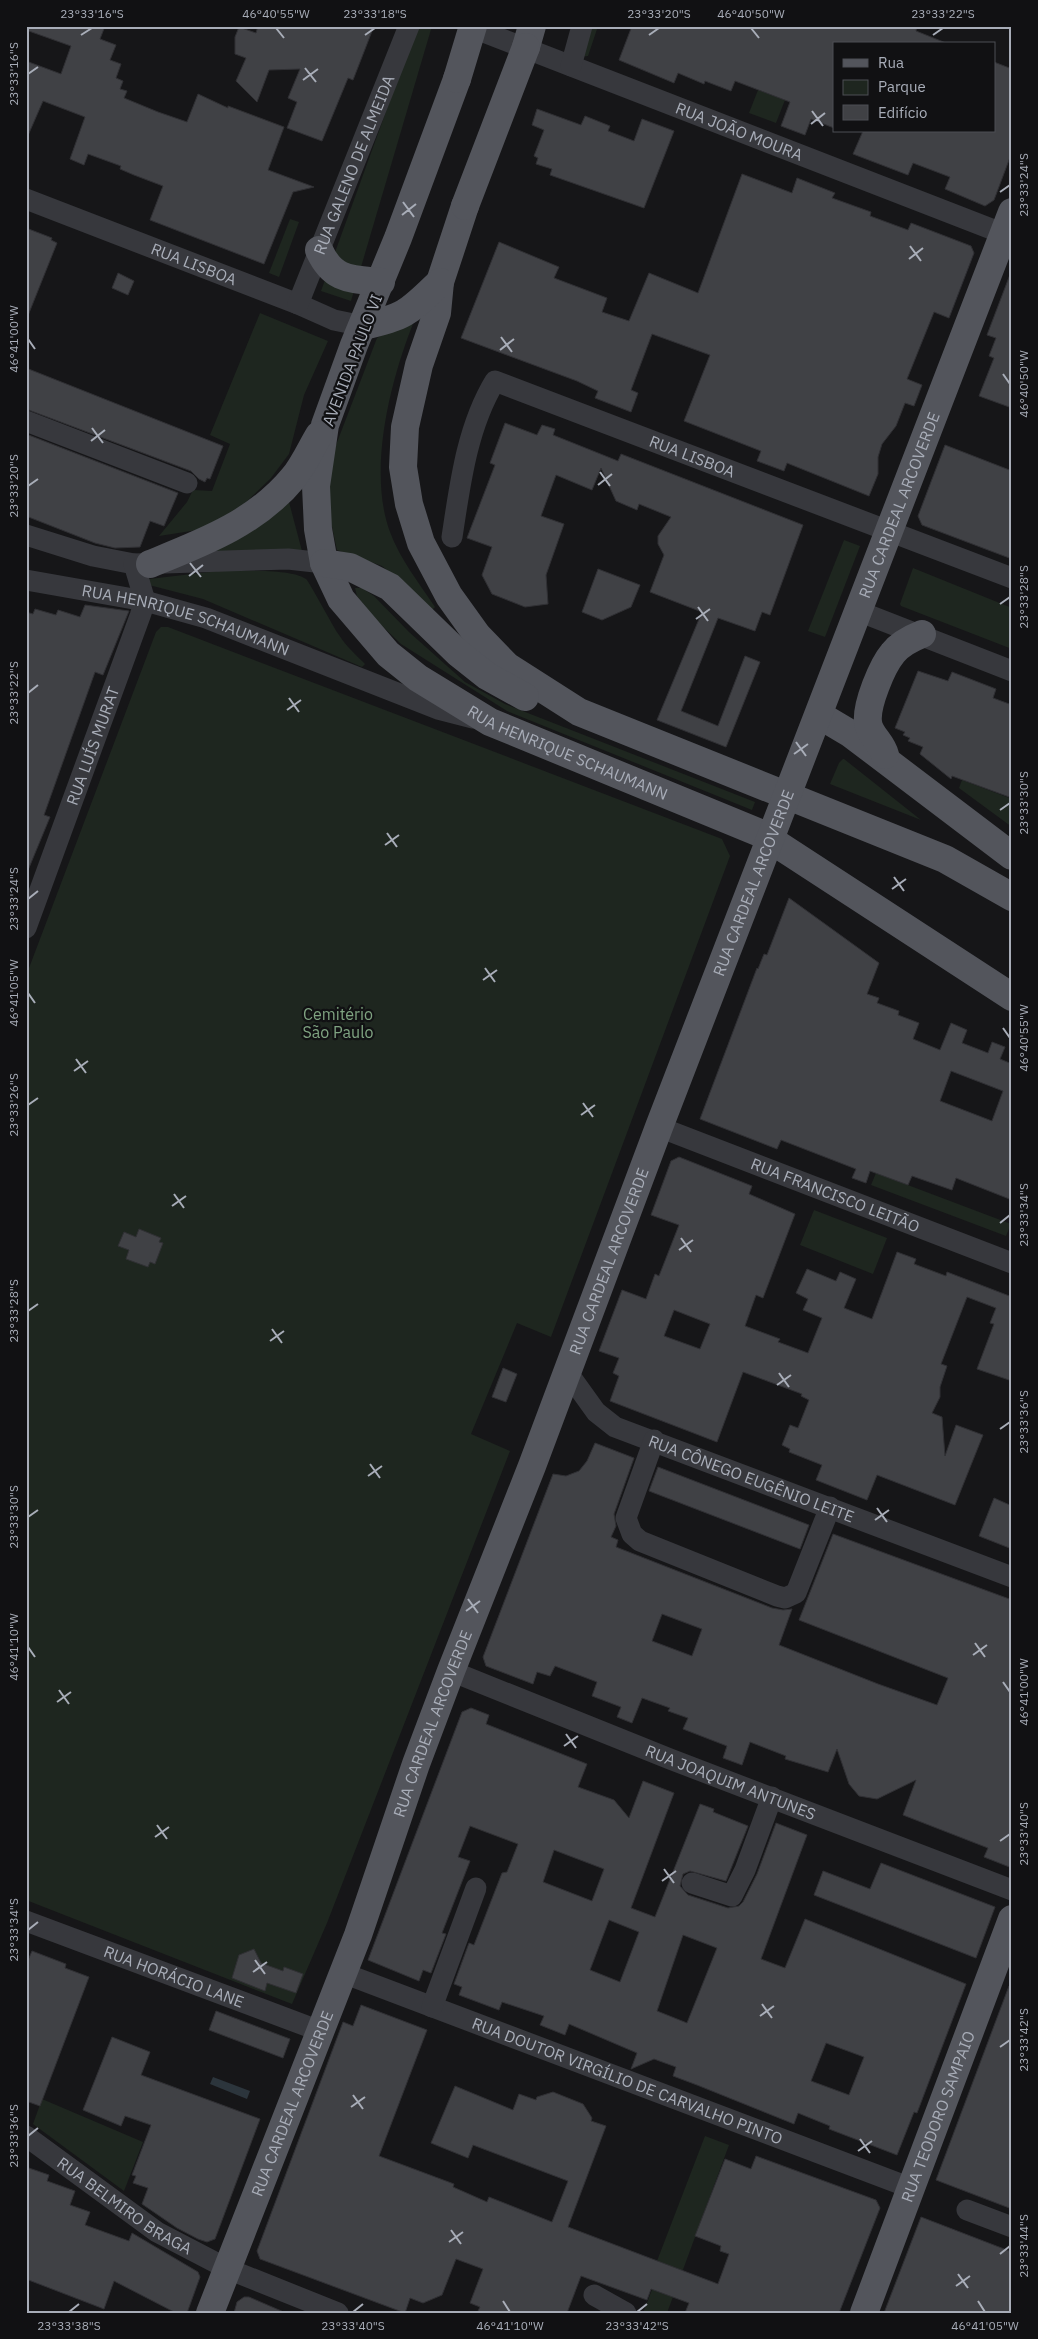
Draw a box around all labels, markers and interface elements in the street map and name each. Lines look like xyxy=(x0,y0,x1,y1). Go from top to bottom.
text: 23°33'16"S xyxy=(60,6,124,21)
text: 46°40'55"W xyxy=(242,6,310,21)
text: 23°33'18"S xyxy=(343,6,407,21)
text: 23°33'20"S xyxy=(627,6,691,21)
text: 46°40'50"W xyxy=(717,6,785,21)
text: 23°33'22"S xyxy=(911,6,975,21)
text: 23°33'16"S xyxy=(6,42,21,106)
legend xyxy=(833,42,996,132)
text: Rua xyxy=(878,53,904,72)
street label: RUA GALENO DE ALMEIDA xyxy=(309,72,398,257)
text: Parque xyxy=(878,77,926,96)
street label: RUA JOÃO MOURA xyxy=(673,98,806,165)
text: Edifício xyxy=(878,103,927,122)
text: 23°33'24"S xyxy=(1016,153,1031,217)
street label: RUA LISBOA xyxy=(148,238,240,289)
street label: AVENIDA PAULO VI xyxy=(318,291,386,429)
text: 46°41'00"W xyxy=(6,305,21,373)
text: 46°40'50"W xyxy=(1016,350,1031,418)
street label: RUA CARDEAL ARCOVERDE xyxy=(854,409,944,601)
street label: RUA LISBOA xyxy=(646,431,738,482)
text: 23°33'20"S xyxy=(6,454,21,518)
text: 23°33'28"S xyxy=(1016,565,1031,629)
street label: RUA HENRIQUE SCHAUMANN xyxy=(80,580,292,660)
text: 23°33'22"S xyxy=(6,661,21,725)
street label: RUA LUÍS MURAT xyxy=(62,684,123,808)
street label: RUA HENRIQUE SCHAUMANN xyxy=(464,701,671,804)
text: 23°33'30"S xyxy=(1016,771,1031,835)
street label: RUA CARDEAL ARCOVERDE xyxy=(708,787,798,979)
text: 23°33'24"S xyxy=(6,867,21,931)
text: 46°41'05"W xyxy=(6,959,21,1027)
park label: Cemitério São Paulo xyxy=(302,1004,374,1042)
text: 46°40'55"W xyxy=(1016,1004,1031,1072)
text: 23°33'26"S xyxy=(6,1073,21,1137)
street label: RUA FRANCISCO LEITÃO xyxy=(748,1153,923,1236)
street label: RUA CARDEAL ARCOVERDE xyxy=(565,1165,653,1357)
text: 23°33'34"S xyxy=(1016,1183,1031,1247)
text: 23°33'28"S xyxy=(6,1279,21,1343)
text: 23°33'36"S xyxy=(1016,1390,1031,1454)
street label: RUA CÔNEGO EUGÊNIO LEITE xyxy=(646,1431,857,1526)
text: 23°33'30"S xyxy=(6,1485,21,1549)
text: 46°41'10"W xyxy=(6,1613,21,1681)
street label: RUA CARDEAL ARCOVERDE xyxy=(389,1627,476,1820)
text: 46°41'00"W xyxy=(1016,1658,1031,1726)
street label: RUA JOAQUIM ANTUNES xyxy=(643,1740,819,1824)
text: 23°33'40"S xyxy=(1016,1802,1031,1866)
text: 23°33'34"S xyxy=(6,1898,21,1962)
street label: RUA HORÁCIO LANE xyxy=(101,1941,247,2012)
street label: RUA CARDEAL ARCOVERDE xyxy=(247,2008,337,2199)
text: 23°33'42"S xyxy=(1016,2008,1031,2072)
street label: RUA DOUTOR VIRGÍLIO DE CARVALHO PINTO xyxy=(469,2013,785,2148)
street label: RUA TEODORO SAMPAIO xyxy=(897,2028,979,2205)
text: 23°33'36"S xyxy=(6,2104,21,2168)
street label: RUA BELMIRO BRAGA xyxy=(53,2152,196,2259)
text: 23°33'44"S xyxy=(1016,2214,1031,2278)
text: 23°33'38"S xyxy=(37,2318,101,2333)
text: 23°33'40"S xyxy=(321,2318,385,2333)
text: 46°41'10"W xyxy=(476,2318,544,2333)
text: 23°33'42"S xyxy=(605,2318,669,2333)
text: 46°41'05"W xyxy=(951,2318,1019,2333)

